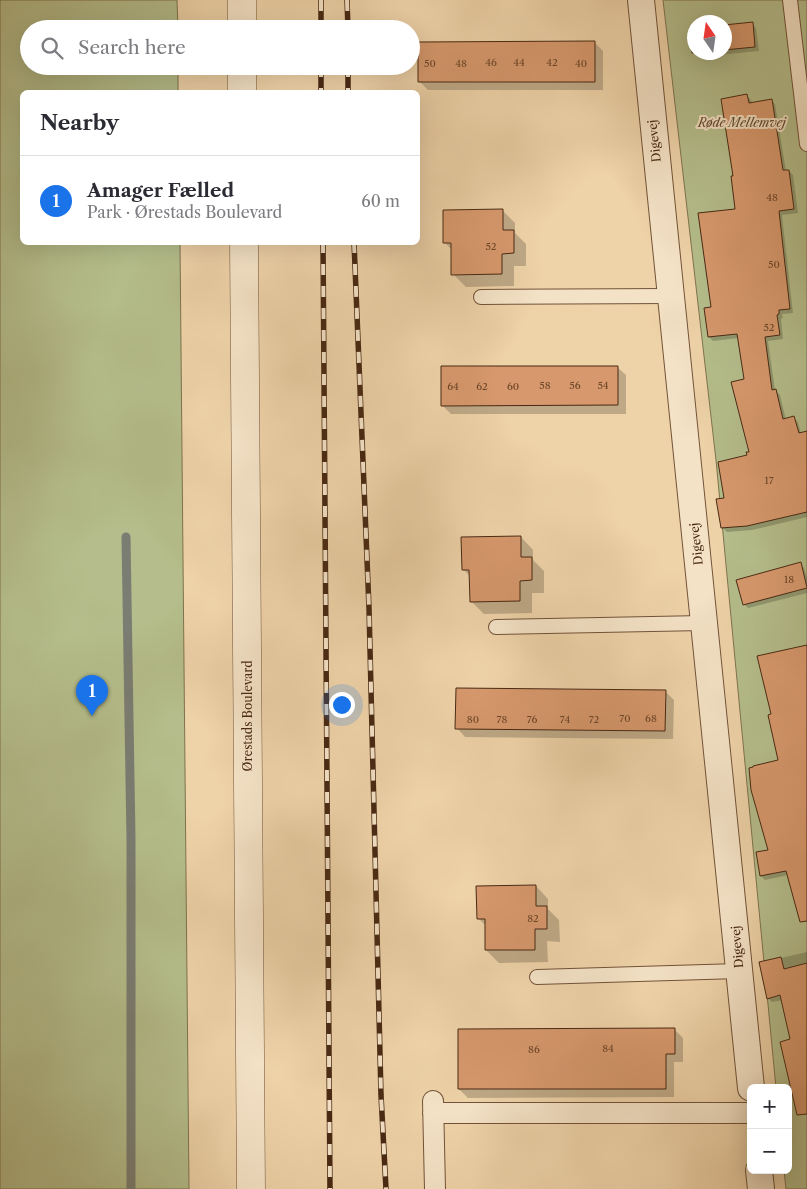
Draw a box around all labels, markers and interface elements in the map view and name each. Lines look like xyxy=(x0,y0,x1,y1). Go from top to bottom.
north arrow xyxy=(687,15,732,60)
search box xyxy=(20,20,420,75)
icon: search xyxy=(38,34,66,62)
text: Search here xyxy=(78,36,186,59)
house number: 46 xyxy=(485,56,497,69)
house number: 44 xyxy=(513,56,525,69)
house number: 42 xyxy=(546,56,558,69)
house number: 50 xyxy=(424,57,436,70)
house number: 48 xyxy=(455,57,467,70)
house number: 40 xyxy=(575,57,587,70)
text: Nearby xyxy=(40,110,119,135)
park label: Røde Mellemvej xyxy=(697,115,787,130)
street label: Digevej xyxy=(644,119,664,163)
text: Amager Fælled xyxy=(87,179,234,202)
text: 1 xyxy=(52,191,60,211)
text: 60 m xyxy=(361,191,400,211)
house number: 48 xyxy=(766,191,778,204)
text: Park · Ørestads Boulevard xyxy=(87,202,282,222)
house number: 52 xyxy=(485,240,497,253)
house number: 50 xyxy=(768,258,780,271)
house number: 52 xyxy=(763,321,775,334)
house number: 58 xyxy=(539,379,551,392)
house number: 56 xyxy=(569,379,581,392)
house number: 54 xyxy=(597,379,609,392)
house number: 64 xyxy=(447,380,459,393)
house number: 62 xyxy=(476,380,488,393)
house number: 60 xyxy=(507,380,519,393)
house number: 17 xyxy=(764,474,774,487)
street label: Digevej xyxy=(686,522,706,566)
house number: 18 xyxy=(784,573,794,586)
street label: Ørestads Boulevard xyxy=(240,660,255,771)
pin: 1 xyxy=(76,675,108,716)
your location xyxy=(329,692,355,718)
house number: 70 xyxy=(619,712,631,725)
house number: 68 xyxy=(645,712,657,725)
house number: 80 xyxy=(467,713,479,726)
house number: 78 xyxy=(497,713,507,726)
house number: 76 xyxy=(527,713,537,726)
house number: 74 xyxy=(560,713,570,726)
house number: 72 xyxy=(589,713,600,726)
house number: 82 xyxy=(527,912,539,925)
street label: Digevej xyxy=(728,925,746,969)
house number: 84 xyxy=(602,1042,614,1055)
house number: 86 xyxy=(528,1043,540,1056)
map controls xyxy=(747,1084,792,1174)
button: + xyxy=(747,1084,792,1129)
button: − xyxy=(747,1129,792,1174)

